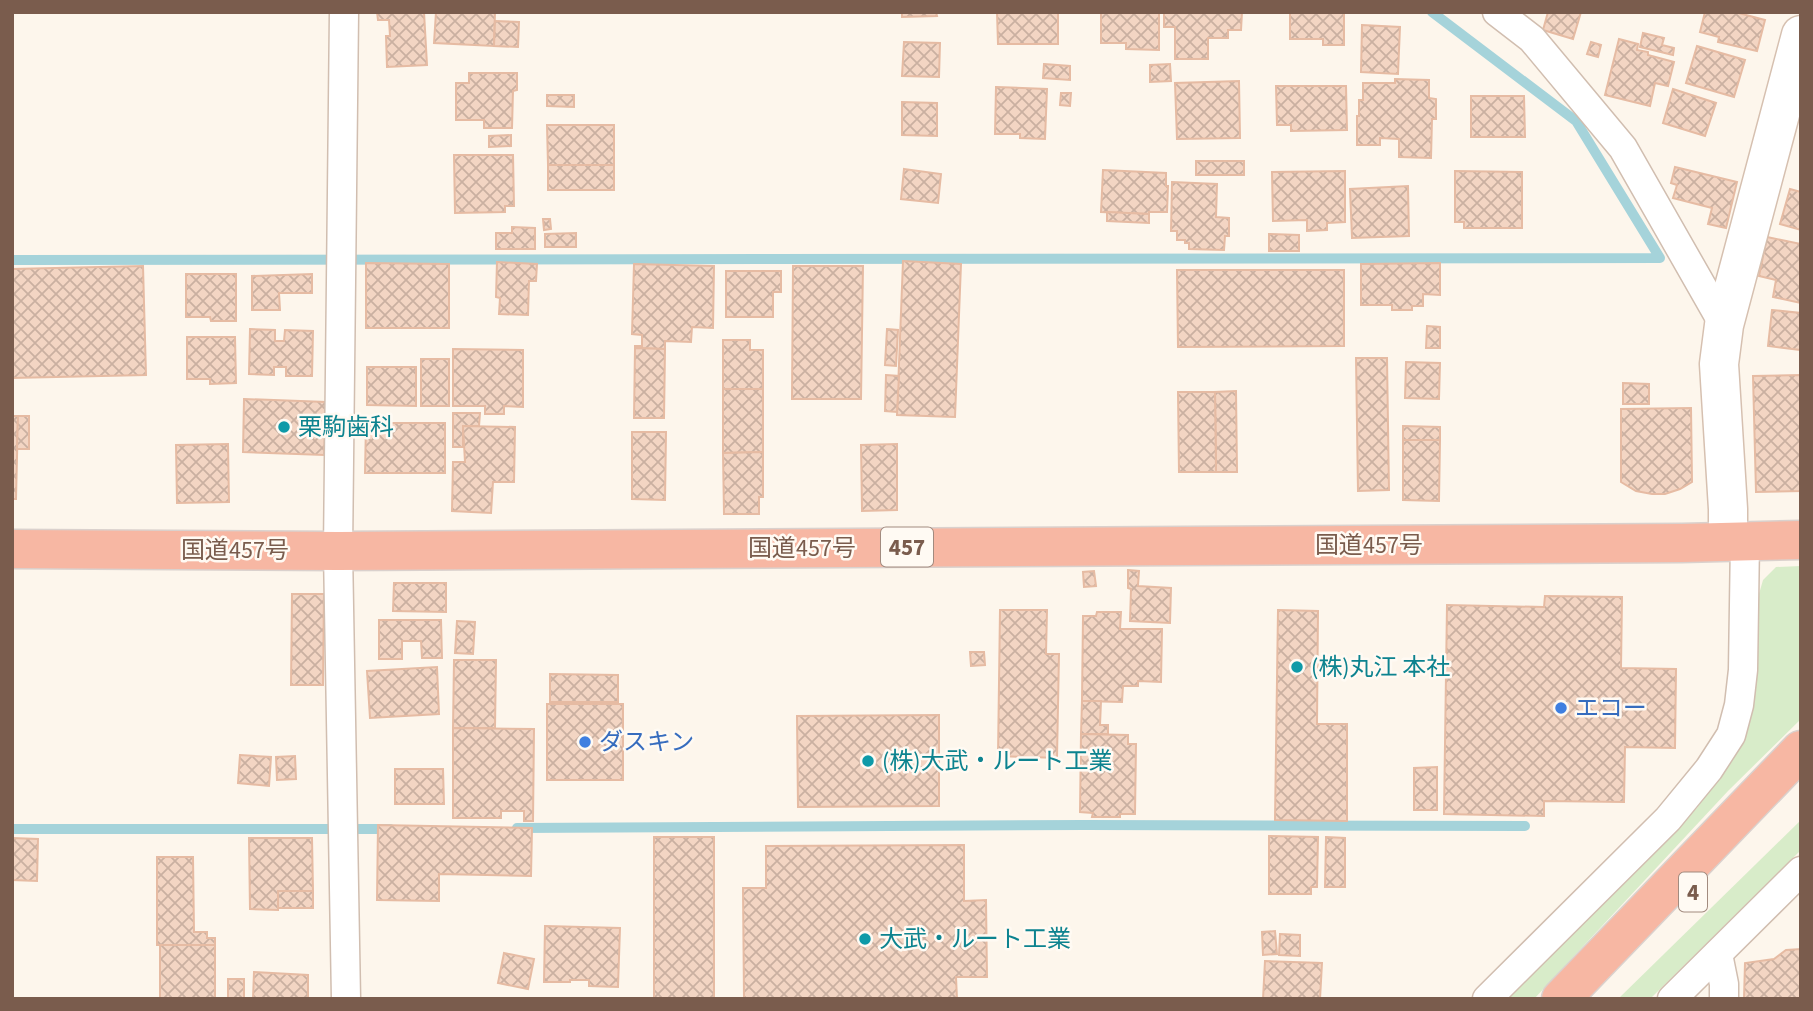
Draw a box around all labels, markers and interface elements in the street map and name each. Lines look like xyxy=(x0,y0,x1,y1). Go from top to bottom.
place label: 栗駒歯科 xyxy=(298,410,394,445)
marker: 栗駒歯科 xyxy=(276,419,292,435)
road number: 457 xyxy=(881,527,933,566)
street label: 国道457号 xyxy=(1315,528,1423,563)
street label: 国道457号 xyxy=(748,531,856,566)
street label: 国道457号 xyxy=(181,533,289,568)
place label: (株)丸江 本社 xyxy=(1311,650,1450,685)
marker: (株)丸江 本社 xyxy=(1289,659,1305,675)
place label: エコー xyxy=(1575,691,1647,726)
marker: エコー xyxy=(1553,700,1569,716)
place label: ダスキン xyxy=(599,725,694,760)
marker: ダスキン xyxy=(577,734,593,750)
place label: (株)大武・ルート工業 xyxy=(882,744,1113,779)
marker: (株)大武・ルート工業 xyxy=(860,753,876,769)
road number: 4 xyxy=(1679,872,1707,912)
place label: 大武・ルート工業 xyxy=(879,922,1071,957)
marker: 大武・ルート工業 xyxy=(857,931,873,947)

